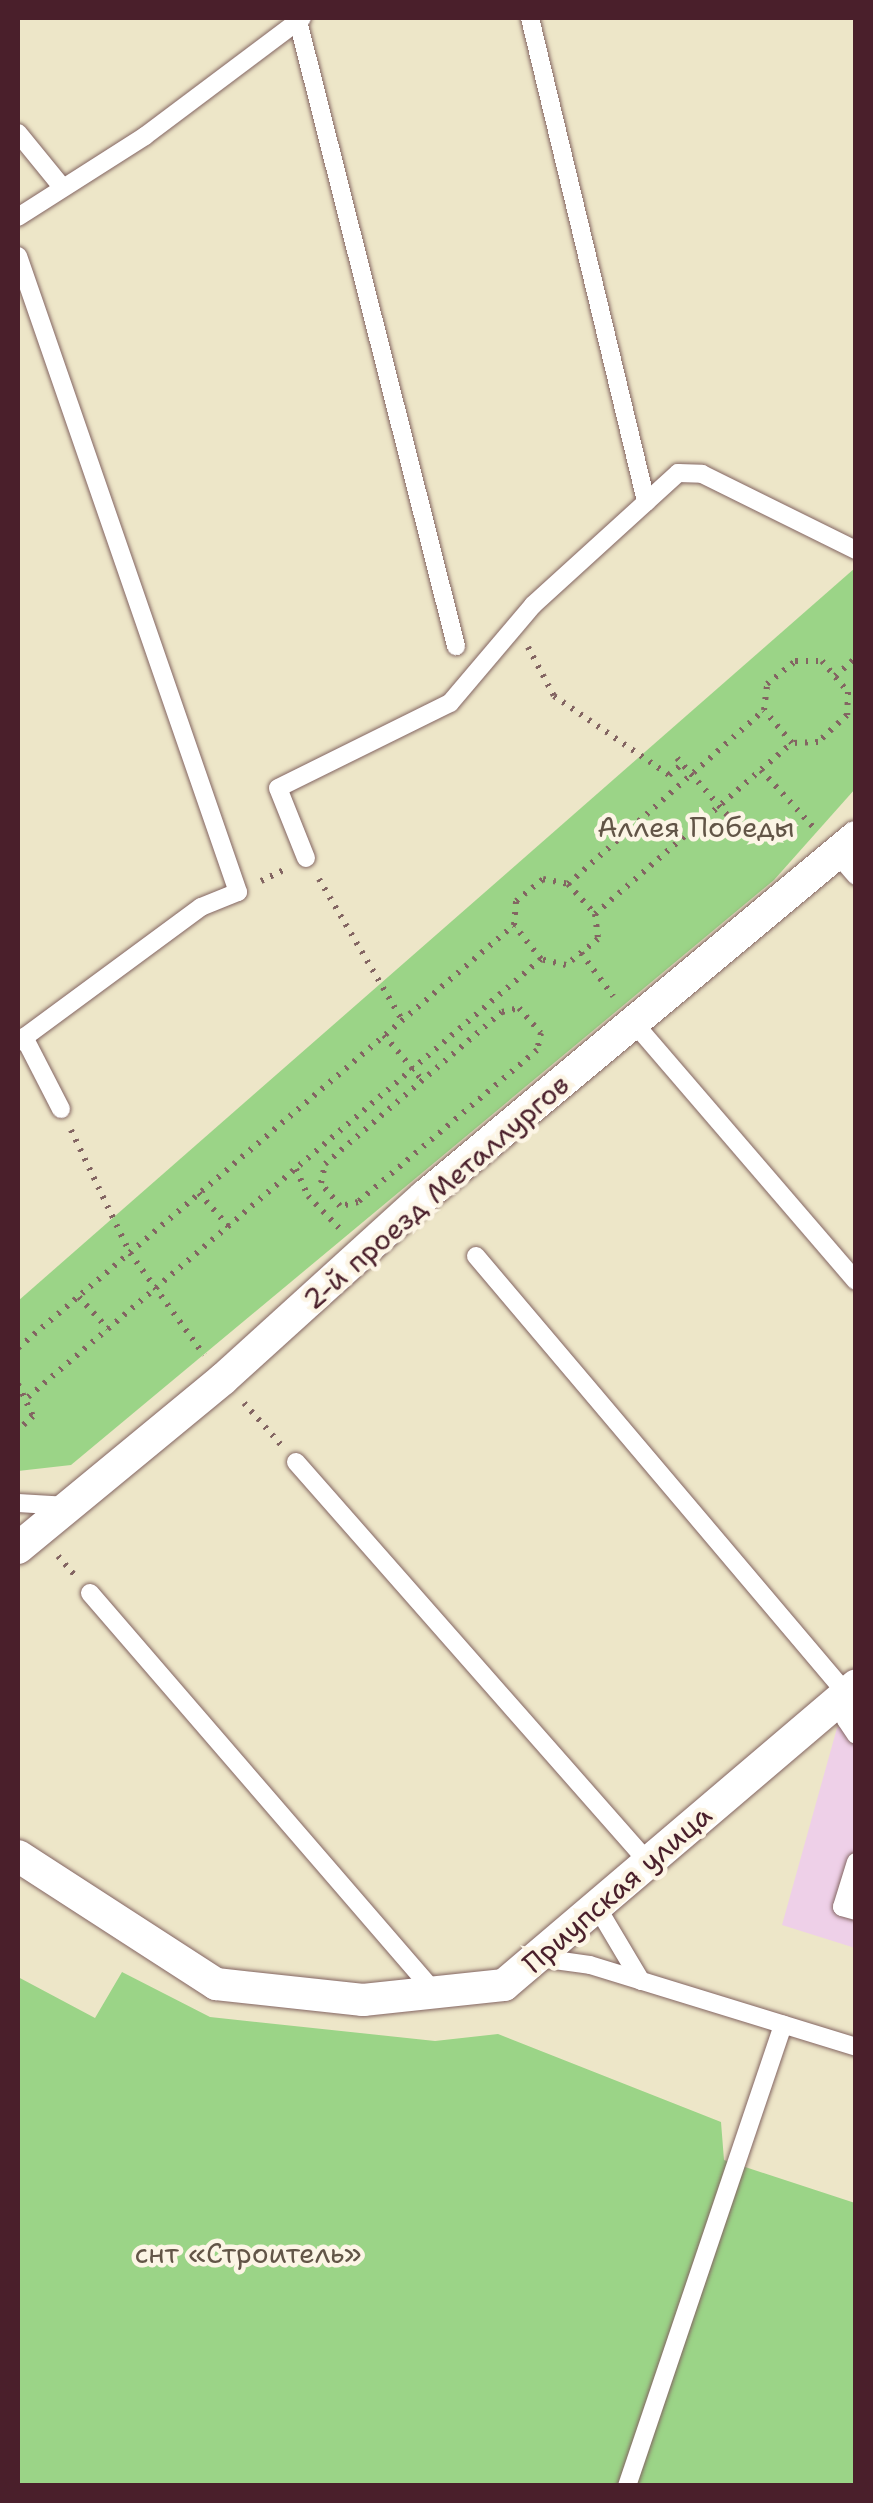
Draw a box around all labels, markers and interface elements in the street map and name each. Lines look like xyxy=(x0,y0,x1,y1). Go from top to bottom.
park label: Аллея Победы xyxy=(597,810,795,844)
street label: 2-й проезд Металлургов xyxy=(296,1067,576,1317)
street label: Приупская улица xyxy=(516,1798,718,1980)
park label: снт «Строитель» xyxy=(134,2236,362,2270)

